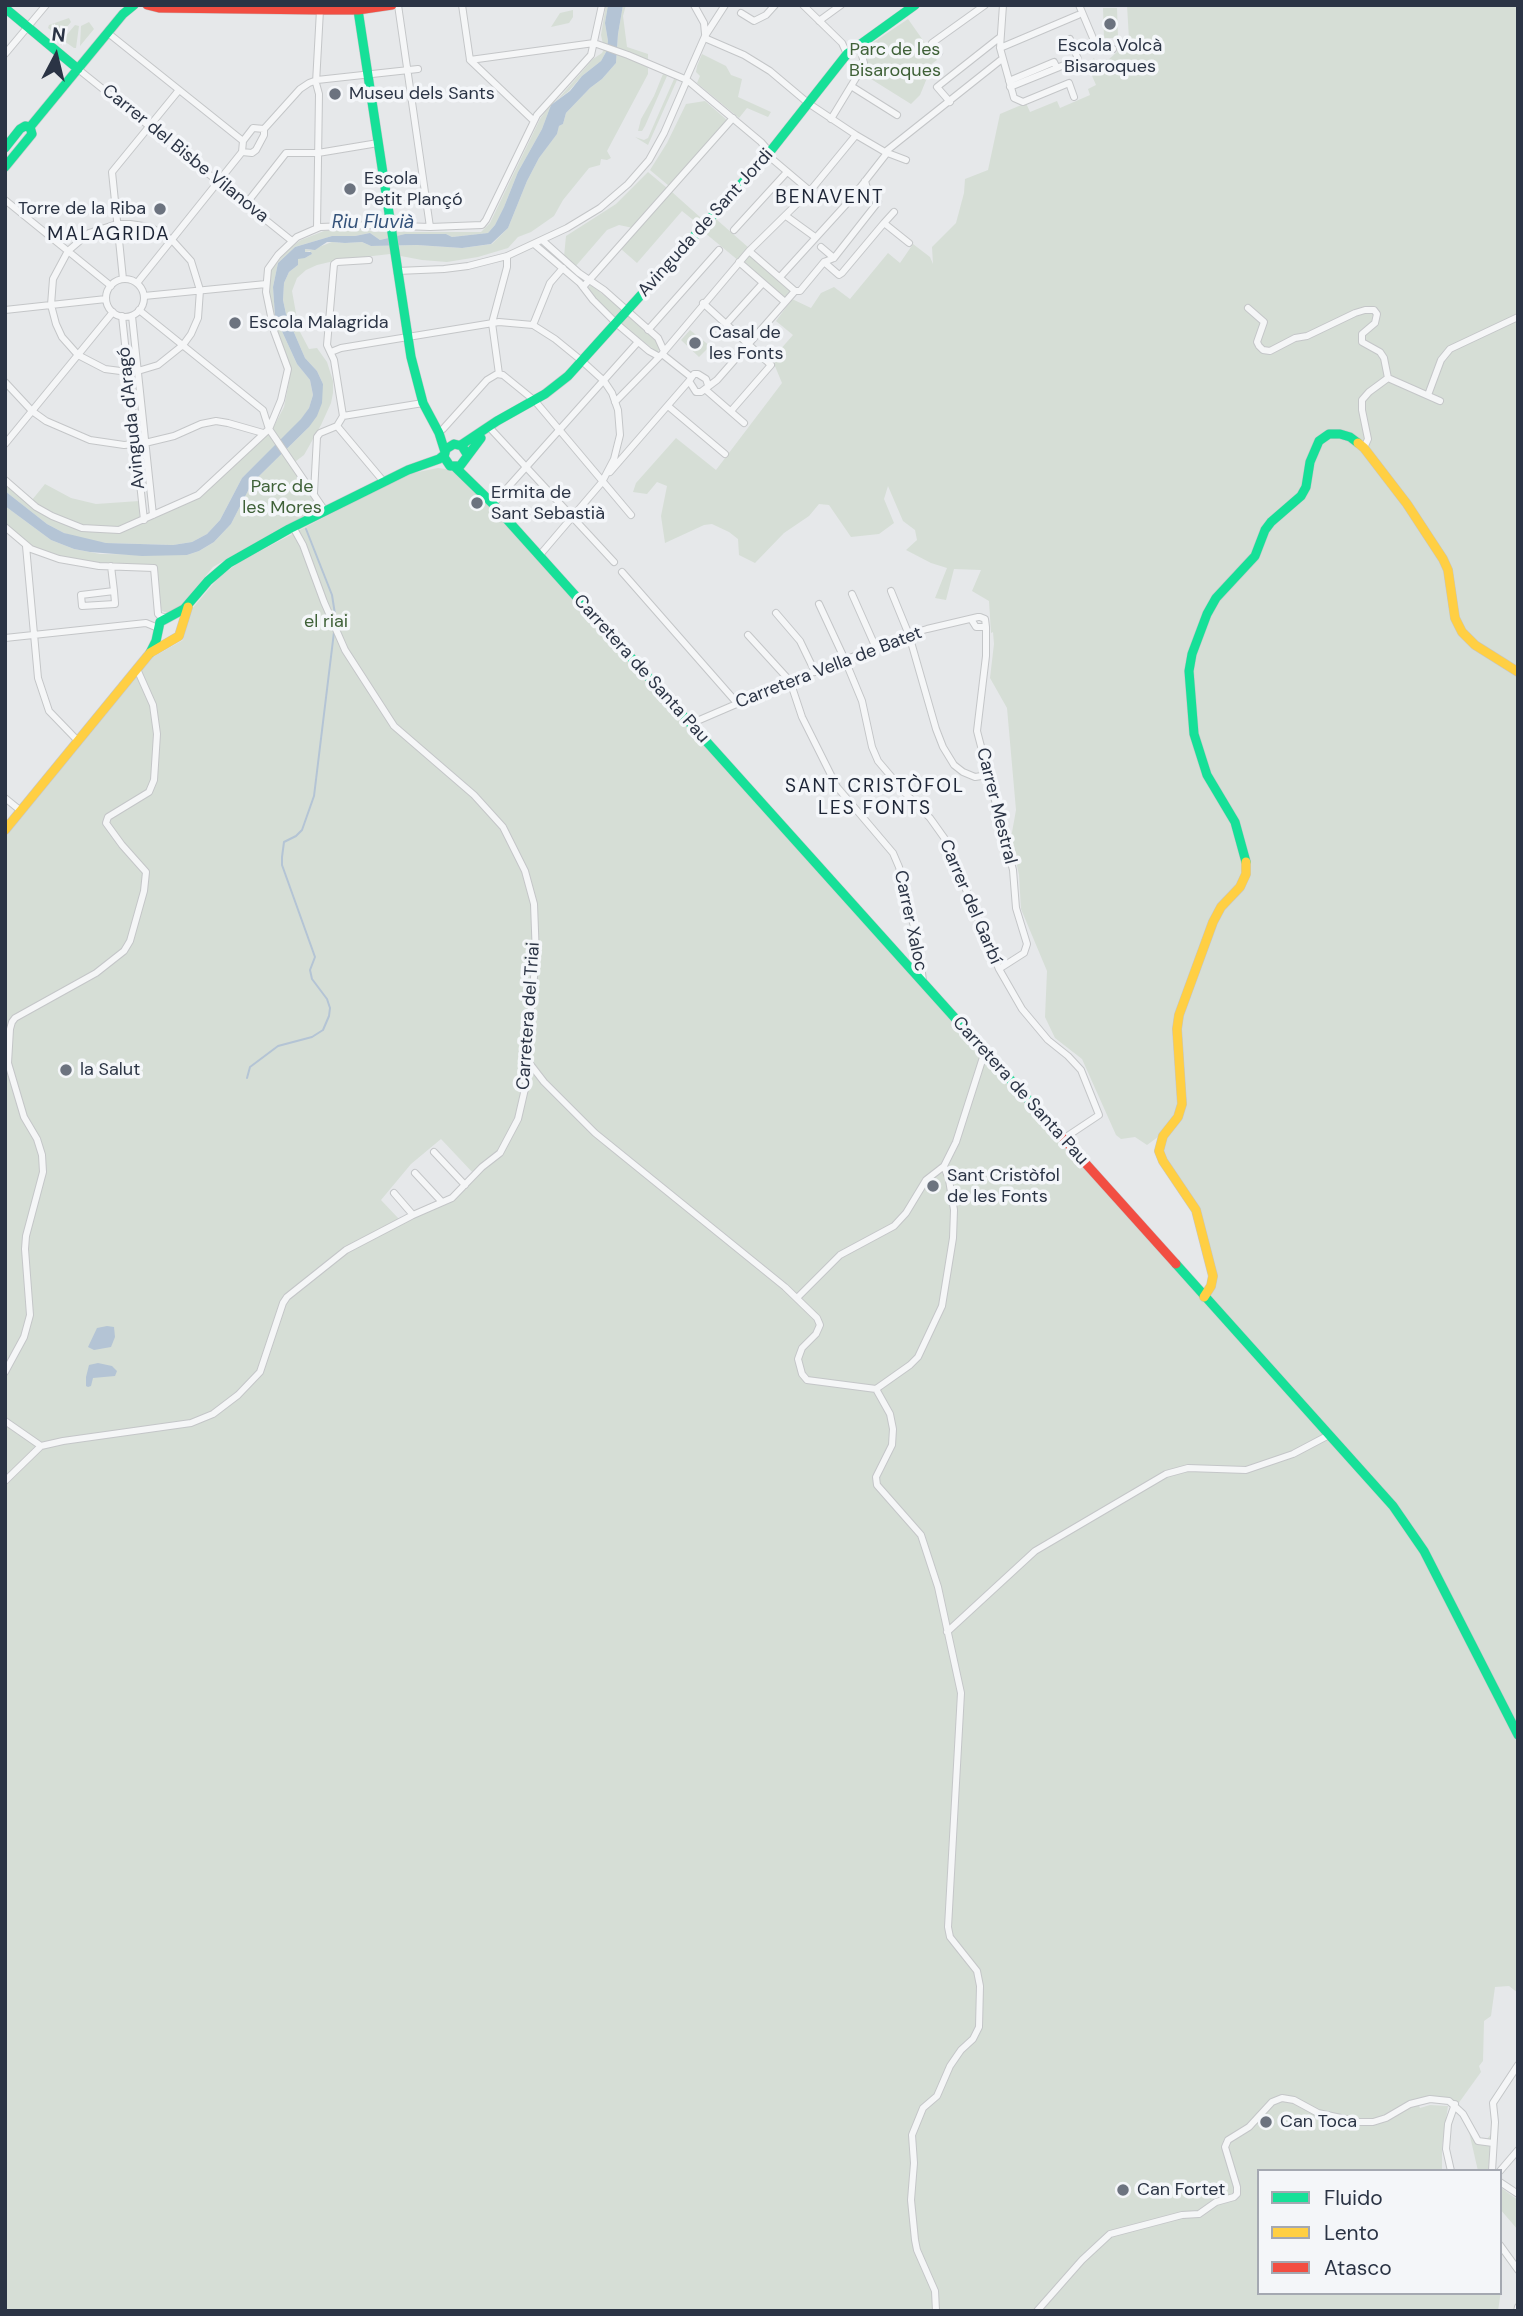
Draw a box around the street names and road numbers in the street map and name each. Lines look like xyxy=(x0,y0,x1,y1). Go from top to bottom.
street label: Carrer del Bisbe Vilanova xyxy=(97,80,273,228)
street label: Avinguda de Sant Jordi xyxy=(634,145,778,301)
street label: Avinguda d'Aragó xyxy=(114,346,150,490)
street label: Carretera de Santa Pau xyxy=(569,590,713,748)
street label: Carretera Vella de Batet xyxy=(733,622,925,714)
street label: Carrer Mestral xyxy=(971,746,1021,866)
street label: Carrer del Garbí xyxy=(934,837,1006,967)
street label: Carrer Xaloc xyxy=(889,869,931,973)
street label: Carretera del Triai xyxy=(513,941,545,1091)
street label: Carretera de Santa Pau xyxy=(948,1012,1092,1170)

